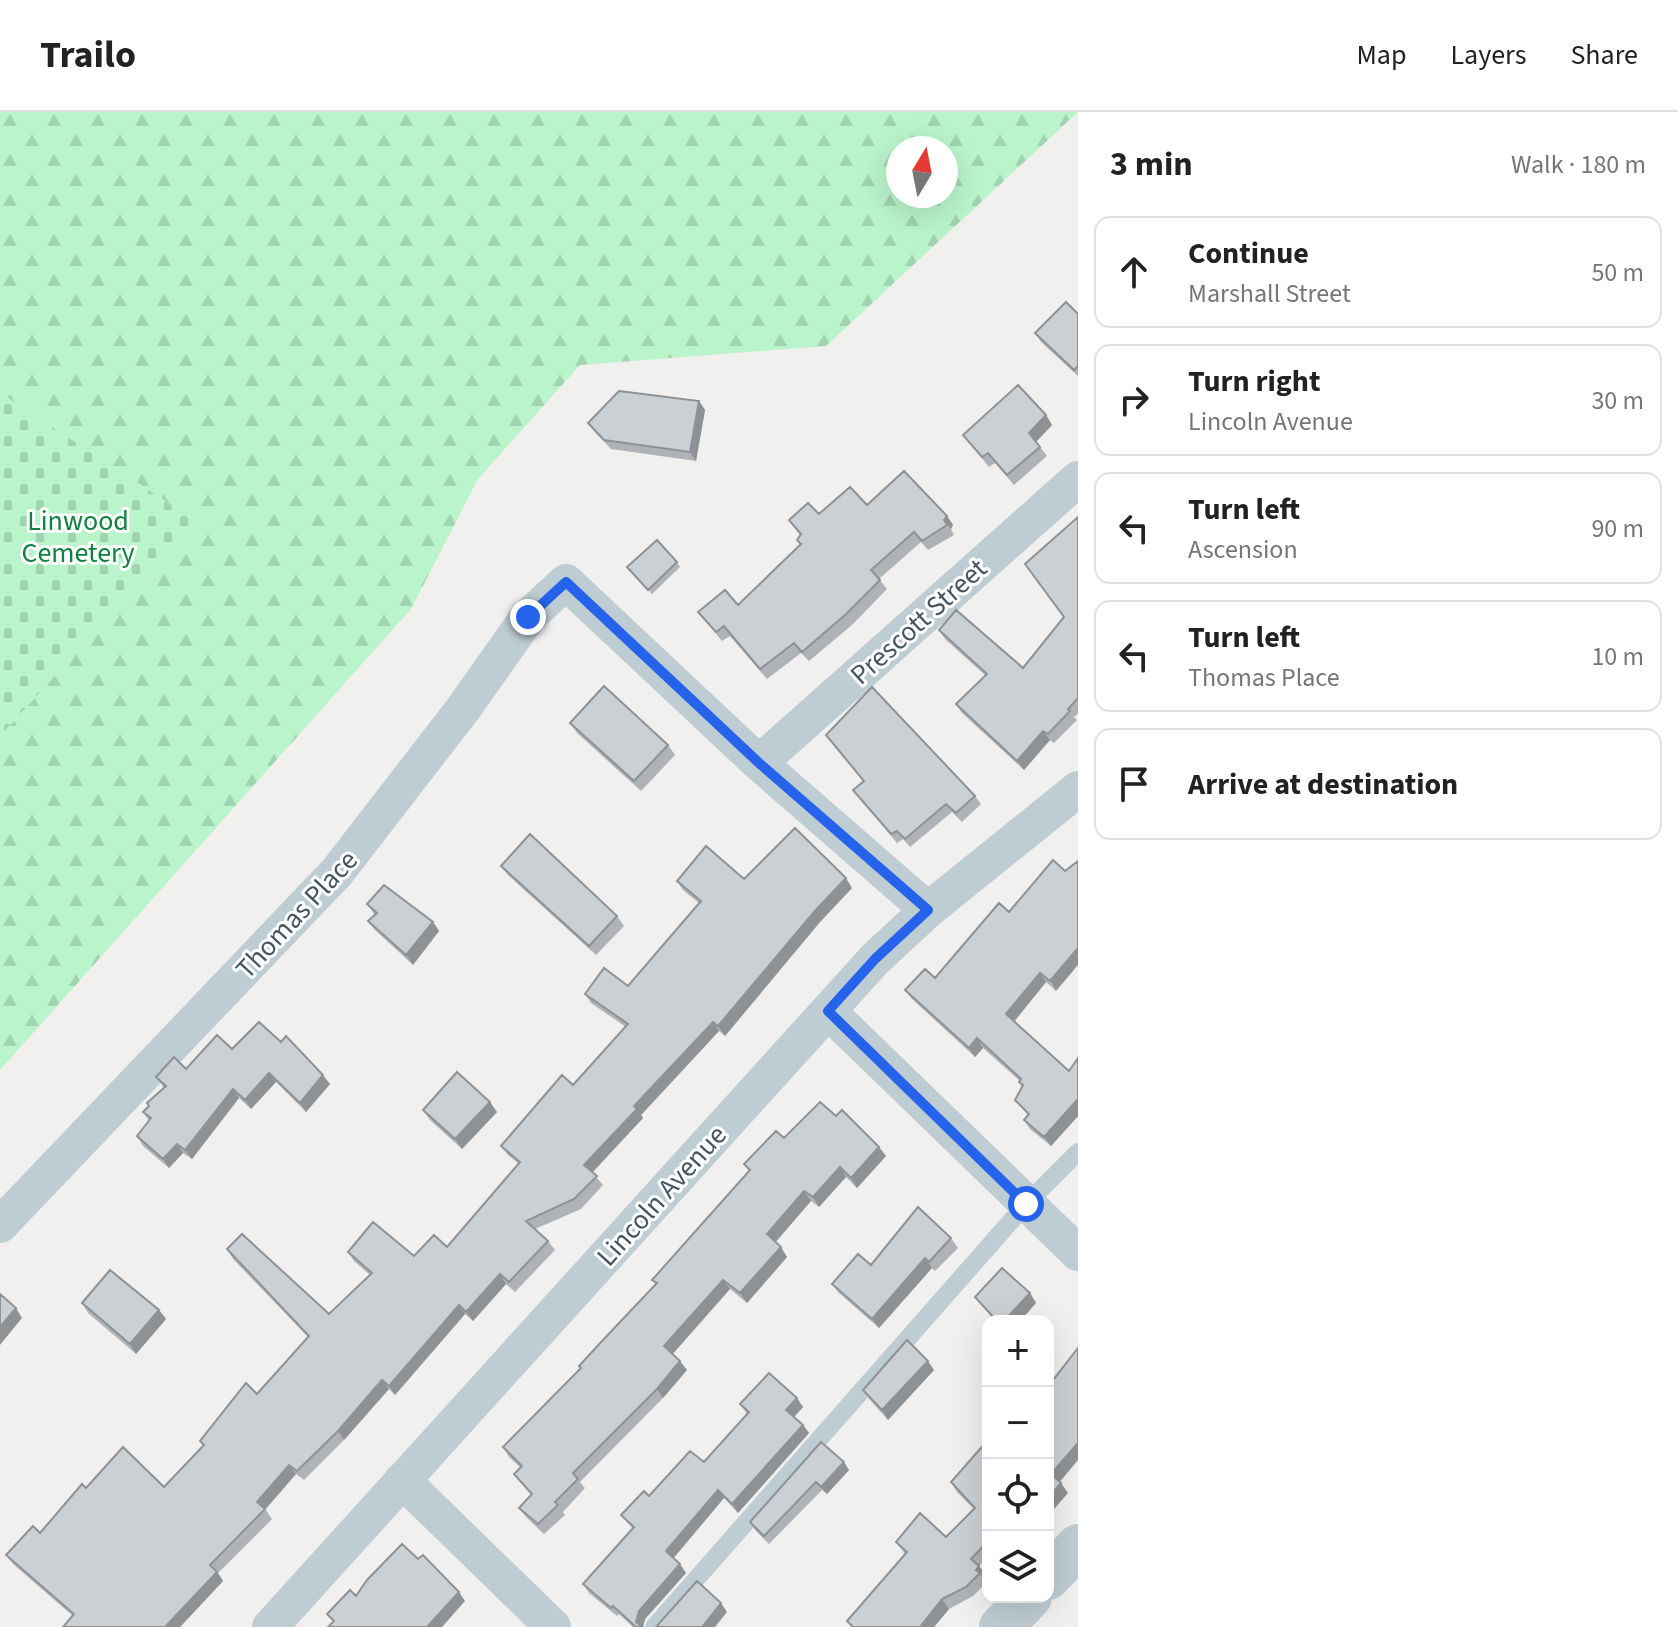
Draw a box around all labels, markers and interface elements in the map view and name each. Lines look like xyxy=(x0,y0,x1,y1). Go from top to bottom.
text: Trailo xyxy=(40,28,136,82)
text: Map xyxy=(1356,35,1406,75)
text: Layers xyxy=(1450,35,1526,75)
text: Share xyxy=(1570,35,1638,75)
north arrow xyxy=(886,136,958,208)
text: 3 min xyxy=(1110,140,1193,189)
text: Walk · 180 m xyxy=(1511,146,1646,183)
text: Continue xyxy=(1188,232,1309,275)
icon: ahead xyxy=(1112,250,1156,294)
text: 50 m xyxy=(1591,254,1644,291)
text: Marshall Street xyxy=(1188,275,1351,312)
text: Turn right xyxy=(1188,360,1320,403)
icon: right xyxy=(1112,378,1156,422)
text: 30 m xyxy=(1591,382,1644,419)
text: Lincoln Avenue xyxy=(1188,403,1353,440)
text: Turn left xyxy=(1188,488,1300,531)
park label: Linwood Cemetery xyxy=(21,501,135,573)
icon: left xyxy=(1112,506,1156,550)
text: 90 m xyxy=(1591,510,1644,547)
text: Ascension xyxy=(1188,531,1298,568)
street label: Prescott Street xyxy=(841,549,996,694)
route end xyxy=(510,599,546,635)
text: Turn left xyxy=(1188,616,1300,659)
icon: left xyxy=(1112,634,1156,678)
text: 10 m xyxy=(1591,638,1644,675)
text: Thomas Place xyxy=(1188,659,1340,696)
icon: arrive xyxy=(1112,762,1156,806)
text: Arrive at destination xyxy=(1188,763,1458,806)
street label: Thomas Place xyxy=(226,841,367,988)
street label: Lincoln Avenue xyxy=(587,1116,736,1275)
route start xyxy=(1008,1186,1044,1222)
map controls xyxy=(982,1315,1054,1603)
button: + xyxy=(982,1315,1054,1387)
button: − xyxy=(982,1387,1054,1459)
button: locate xyxy=(982,1459,1054,1531)
button: layers xyxy=(982,1531,1054,1603)

